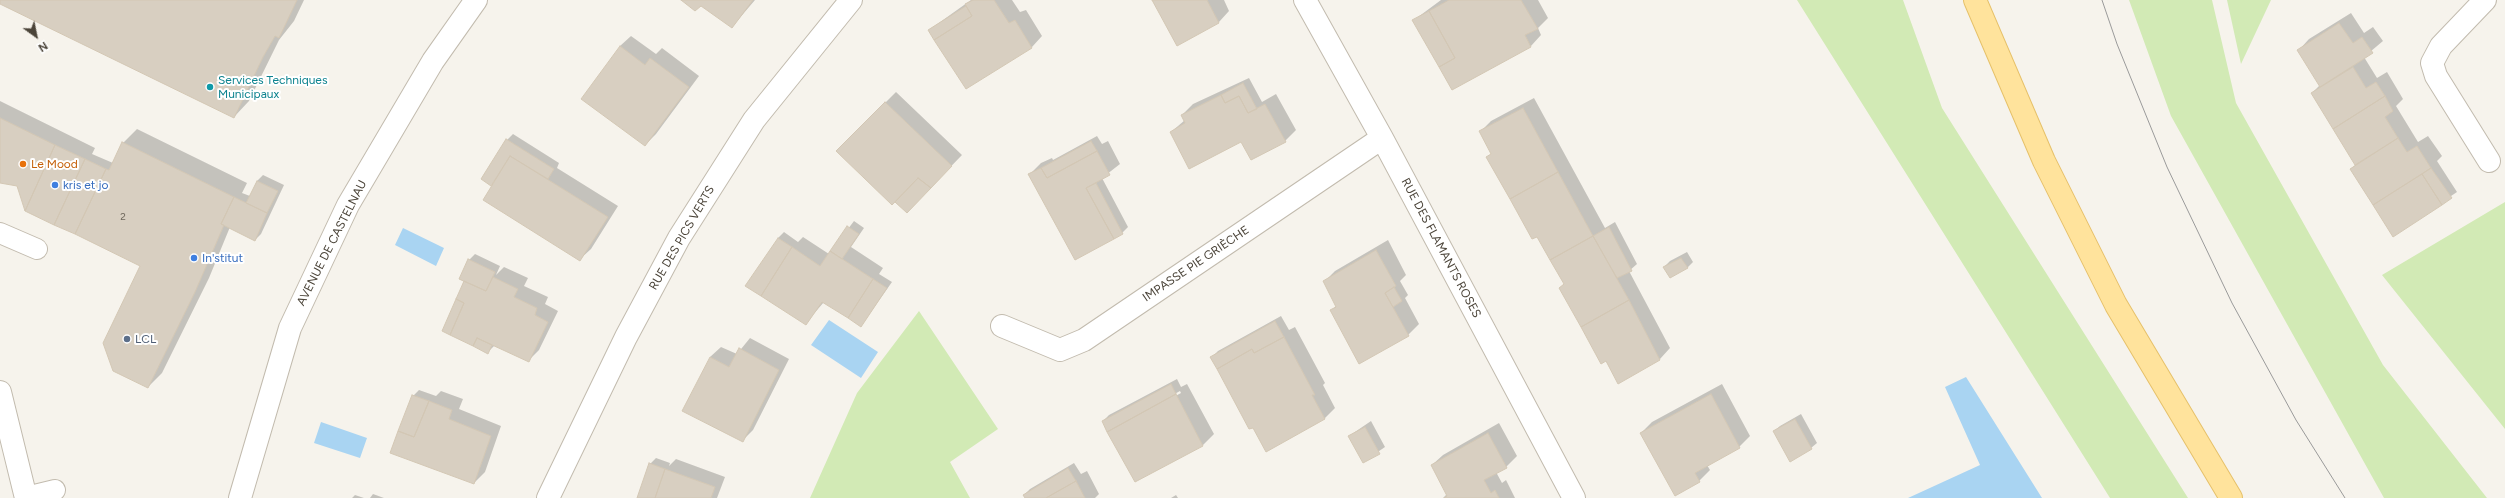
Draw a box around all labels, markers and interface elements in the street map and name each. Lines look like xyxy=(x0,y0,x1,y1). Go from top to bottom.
north arrow xyxy=(16,16,56,56)
text: N xyxy=(36,39,50,54)
place label: Services Techniques Municipaux xyxy=(218,73,327,101)
marker: Services Techniques Municipaux xyxy=(205,82,215,92)
place label: Le Mood xyxy=(31,157,78,171)
marker: Le Mood xyxy=(18,159,28,169)
street label: RUE DES FLAMANTS ROSES xyxy=(1398,176,1484,320)
place label: kris et jo xyxy=(63,178,108,192)
street label: AVENUE DE CASTELNAU xyxy=(294,178,370,308)
marker: kris et jo xyxy=(50,180,60,190)
street label: RUE DES PICS VERTS xyxy=(646,183,718,293)
house number: 2 xyxy=(120,211,126,223)
street label: IMPASSE PIE GRIÈCHE xyxy=(1140,223,1252,305)
place label: In'stitut xyxy=(202,251,243,265)
marker: In'stitut xyxy=(189,253,199,263)
place label: LCL xyxy=(135,332,156,346)
marker: LCL xyxy=(122,334,132,344)

